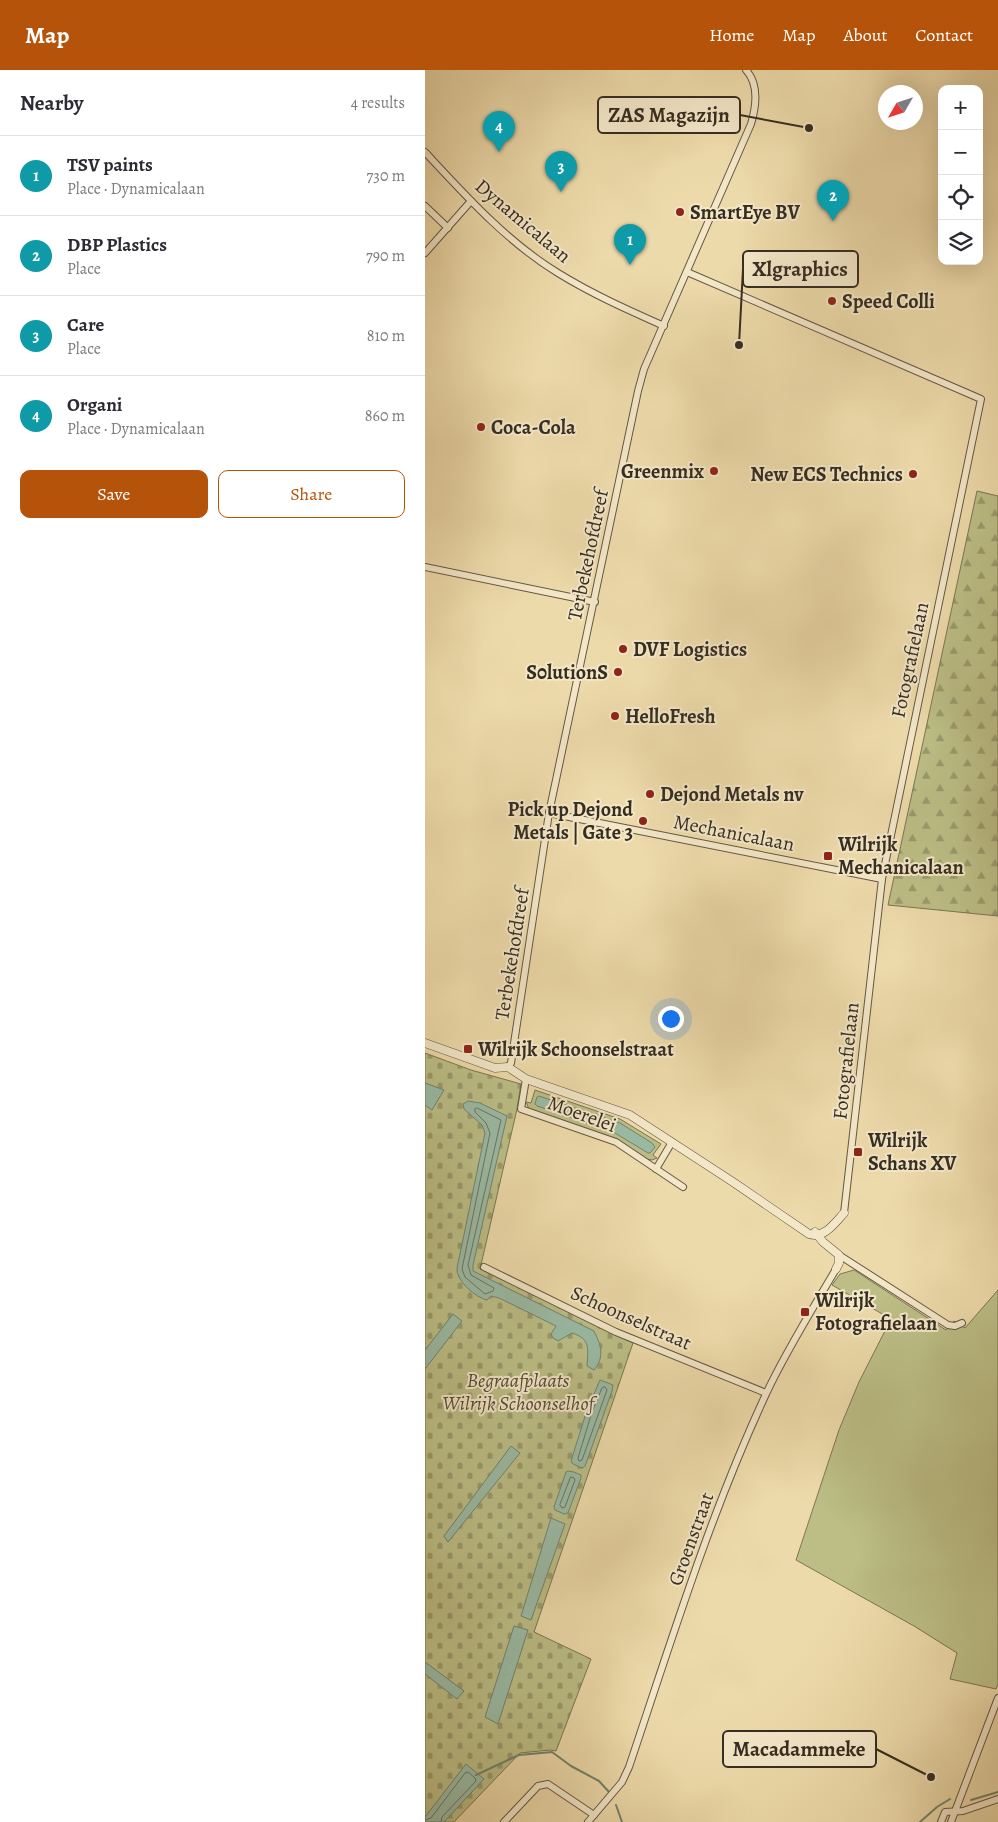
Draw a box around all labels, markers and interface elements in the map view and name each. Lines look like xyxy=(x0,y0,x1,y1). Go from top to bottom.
text: Map xyxy=(25,19,69,51)
text: Home xyxy=(709,23,754,47)
text: Map xyxy=(782,23,815,47)
text: About xyxy=(843,23,887,47)
text: Contact xyxy=(915,23,973,47)
north arrow xyxy=(878,85,923,130)
map controls xyxy=(938,85,983,265)
button: + xyxy=(938,85,983,130)
text: Nearby xyxy=(20,89,83,117)
text: 4 results xyxy=(351,92,405,114)
callout: ZAS Magazijn xyxy=(598,97,740,133)
text: ZAS Magazijn xyxy=(608,101,730,129)
pin: 4 xyxy=(483,111,515,152)
button: − xyxy=(938,130,983,175)
pin: 3 xyxy=(545,151,577,192)
text: TSV paints xyxy=(67,152,153,178)
text: 1 xyxy=(33,165,39,187)
text: 730 m xyxy=(367,165,405,187)
street label: Dynamicalaan xyxy=(469,173,577,269)
button: locate xyxy=(938,175,983,220)
text: Place · Dynamicalaan xyxy=(67,178,205,200)
pin: 2 xyxy=(817,180,849,221)
place label: SmartEye BV xyxy=(690,199,801,226)
marker: SmartEye BV xyxy=(674,206,686,218)
button: layers xyxy=(938,220,983,265)
pin: 1 xyxy=(614,224,646,265)
text: DBP Plastics xyxy=(67,232,167,258)
text: 2 xyxy=(32,245,40,267)
text: 790 m xyxy=(366,245,405,267)
callout: Xlgraphics xyxy=(743,251,858,287)
text: Xlgraphics xyxy=(752,255,848,283)
text: Place xyxy=(67,258,101,280)
place label: Speed Colli xyxy=(842,288,935,315)
marker: Speed Colli xyxy=(826,295,838,307)
text: Care xyxy=(67,312,104,338)
text: 3 xyxy=(33,325,39,347)
text: 810 m xyxy=(367,325,405,347)
text: Place xyxy=(67,338,101,360)
text: Organi xyxy=(67,392,122,418)
text: 4 xyxy=(32,405,40,427)
text: 860 m xyxy=(365,405,405,427)
place label: Coca-Cola xyxy=(491,414,576,441)
text: Place · Dynamicalaan xyxy=(67,418,205,440)
marker: Coca-Cola xyxy=(475,421,487,433)
place label: Greenmix xyxy=(621,458,704,485)
place label: New ECS Technics xyxy=(750,461,903,488)
marker: Greenmix xyxy=(708,465,720,477)
marker: New ECS Technics xyxy=(907,468,919,480)
button: Save xyxy=(20,470,208,518)
button: Share xyxy=(218,470,405,518)
street label: Terbekehofdreef xyxy=(561,484,616,623)
street label: Fotografielaan xyxy=(885,600,935,720)
place label: DVF Logistics xyxy=(633,636,747,663)
marker: DVF Logistics xyxy=(617,643,629,655)
place label: S0lutionS xyxy=(526,659,608,686)
marker: S0lutionS xyxy=(612,666,624,678)
place label: HelloFresh xyxy=(625,703,716,730)
marker: HelloFresh xyxy=(609,710,621,722)
place label: Dejond Metals nv xyxy=(660,781,804,808)
marker: Dejond Metals nv xyxy=(644,788,656,800)
place label: Pick up Dejond Metals | Gate 3 xyxy=(507,796,633,846)
street label: Mechanicalaan xyxy=(671,808,797,858)
marker: Pick up Dejond Metals | Gate 3 xyxy=(637,815,649,827)
place label: Wilrijk Mechanicalaan xyxy=(837,831,964,881)
marker: Wilrijk Mechanicalaan xyxy=(822,850,834,862)
street label: Terbekehofdreef xyxy=(488,883,536,1022)
street label: Fotografielaan xyxy=(826,1001,866,1121)
your location xyxy=(658,1006,684,1032)
place label: Wilrijk Schoonselstraat xyxy=(477,1036,674,1063)
marker: Wilrijk Schoonselstraat xyxy=(462,1043,474,1055)
street label: Moerelei xyxy=(544,1089,620,1139)
place label: Wilrijk Schans XV xyxy=(867,1127,957,1177)
marker: Wilrijk Schans XV xyxy=(852,1146,864,1158)
street label: Schoonselstraat xyxy=(566,1279,696,1357)
place label: Wilrijk Fotografielaan xyxy=(814,1287,937,1337)
marker: Wilrijk Fotografielaan xyxy=(799,1306,811,1318)
park label: Begraafplaats Wilrijk Schoonselhof xyxy=(442,1367,598,1417)
street label: Groenstraat xyxy=(662,1488,721,1589)
callout: Macadammeke xyxy=(723,1731,876,1767)
text: Macadammeke xyxy=(732,1735,866,1763)

